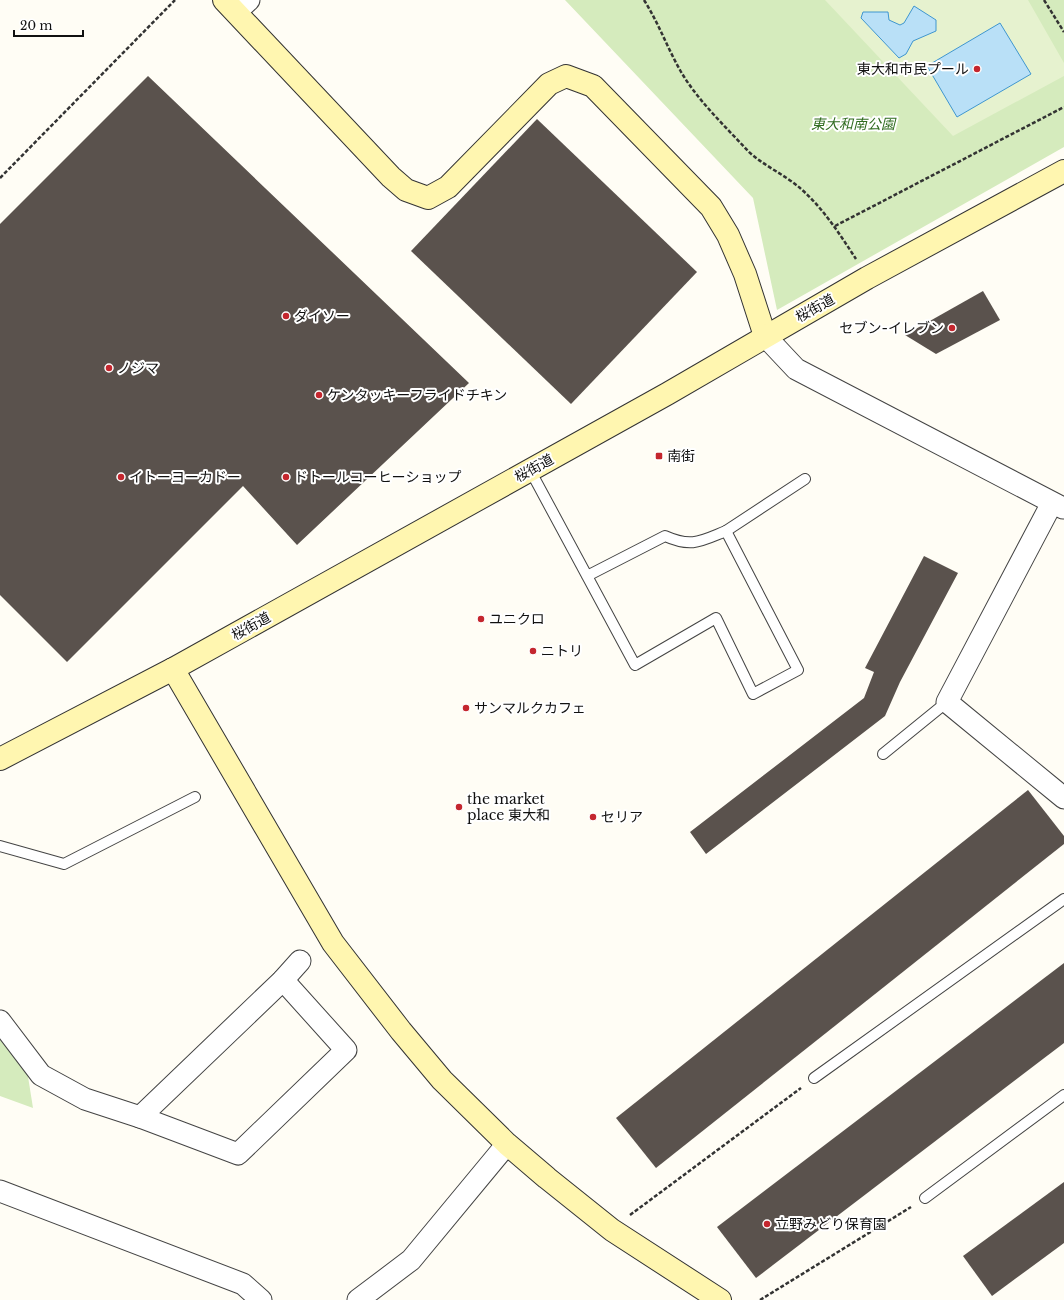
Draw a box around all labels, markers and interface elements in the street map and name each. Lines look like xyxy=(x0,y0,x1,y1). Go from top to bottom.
scale bar xyxy=(14,12,83,38)
text: 20 m xyxy=(20,18,52,33)
place label: 東大和市民プール xyxy=(857,60,969,78)
marker: 東大和市民プール xyxy=(972,64,982,74)
park label: 東大和南公園 xyxy=(811,115,897,133)
street label: 桜街道 xyxy=(792,290,838,326)
place label: ダイソー xyxy=(294,307,350,325)
marker: ダイソー xyxy=(281,311,291,321)
place label: セブン-イレブン xyxy=(840,319,944,337)
marker: セブン-イレブン xyxy=(947,323,957,333)
place label: ノジマ xyxy=(117,359,159,377)
marker: ノジマ xyxy=(104,363,114,373)
place label: ケンタッキーフライドチキン xyxy=(327,386,507,404)
marker: ケンタッキーフライドチキン xyxy=(314,390,324,400)
place label: 南街 xyxy=(667,447,695,465)
street label: 桜街道 xyxy=(511,450,557,486)
marker: 南街 xyxy=(654,451,664,461)
place label: イトーヨーカドー xyxy=(129,468,241,486)
place label: ドトールコーヒーショップ xyxy=(294,468,461,486)
marker: イトーヨーカドー xyxy=(116,472,126,482)
marker: ドトールコーヒーショップ xyxy=(281,472,291,482)
street label: 桜街道 xyxy=(228,608,274,644)
place label: ユニクロ xyxy=(489,610,545,628)
marker: ユニクロ xyxy=(476,614,486,624)
place label: ニトリ xyxy=(541,642,583,660)
marker: ニトリ xyxy=(528,646,538,656)
place label: サンマルクカフェ xyxy=(474,699,586,717)
marker: サンマルクカフェ xyxy=(461,703,471,713)
place label: the market place 東大和 xyxy=(467,790,550,824)
marker: the market place 東大和 xyxy=(454,802,464,812)
place label: セリア xyxy=(601,808,643,826)
marker: セリア xyxy=(588,812,598,822)
place label: 立野みどり保育園 xyxy=(775,1215,887,1233)
marker: 立野みどり保育園 xyxy=(762,1219,772,1229)

